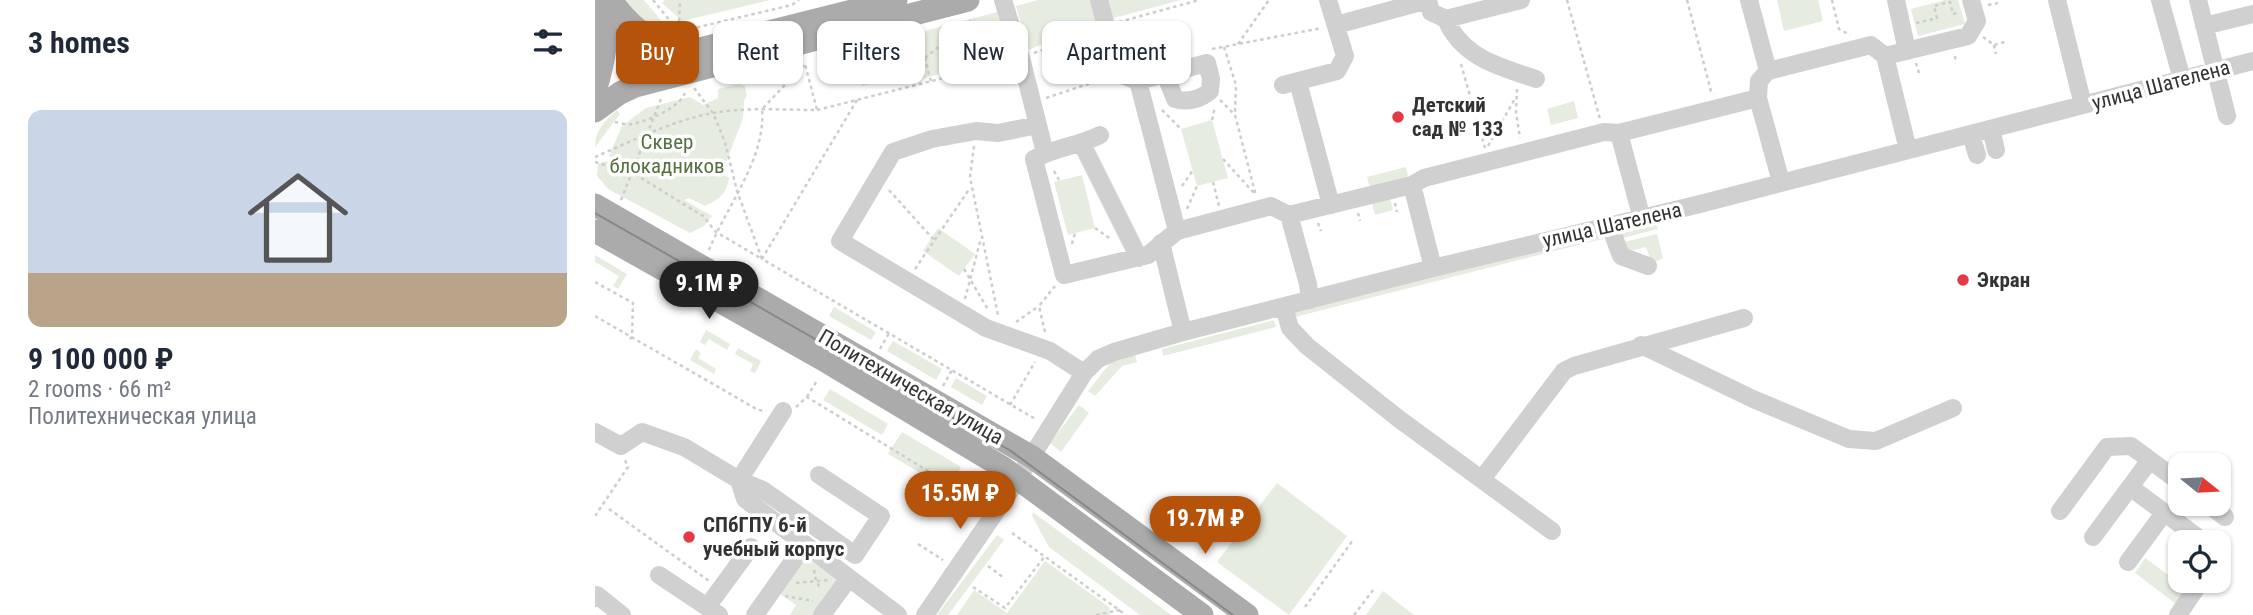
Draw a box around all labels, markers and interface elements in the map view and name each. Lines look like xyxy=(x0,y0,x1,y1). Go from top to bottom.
chip: Buy xyxy=(616,21,699,84)
chip: Rent xyxy=(713,21,803,84)
chip: Filters xyxy=(817,21,925,84)
chip: New xyxy=(939,21,1028,84)
chip: Apartment xyxy=(1042,21,1191,84)
icon: filters xyxy=(529,23,567,61)
text: 3 homes xyxy=(28,25,130,60)
street label: улица Шателена xyxy=(2089,55,2233,115)
place label: Детский сад № 133 xyxy=(1412,93,1503,141)
marker: Детский сад № 133 xyxy=(1390,109,1406,125)
park label: Сквер блокадников xyxy=(609,130,725,178)
icon: home xyxy=(235,155,361,281)
street label: улица Шателена xyxy=(1540,197,1684,253)
pin: 9.1M ₽ xyxy=(652,262,766,321)
place label: Экран xyxy=(1977,268,2030,292)
text: 9.1M ₽ xyxy=(675,270,743,297)
marker: Экран xyxy=(1955,272,1971,288)
street label: Политехническая улица xyxy=(815,324,1007,450)
text: 9 100 000 ₽ xyxy=(28,341,174,376)
text: 2 rooms · 66 m² xyxy=(28,376,171,403)
text: Политехническая улица xyxy=(28,403,257,430)
north arrow xyxy=(2168,453,2231,516)
map controls xyxy=(2168,453,2231,593)
pin: 15.5M ₽ xyxy=(895,472,1025,531)
text: 15.5M ₽ xyxy=(921,480,999,507)
pin: 19.7M ₽ xyxy=(1140,496,1270,556)
text: 19.7M ₽ xyxy=(1166,505,1244,532)
place label: СПбГПУ 6-й учебный корпус xyxy=(703,513,845,561)
marker: СПбГПУ 6-й учебный корпус xyxy=(681,529,697,545)
button: locate xyxy=(2168,530,2231,593)

